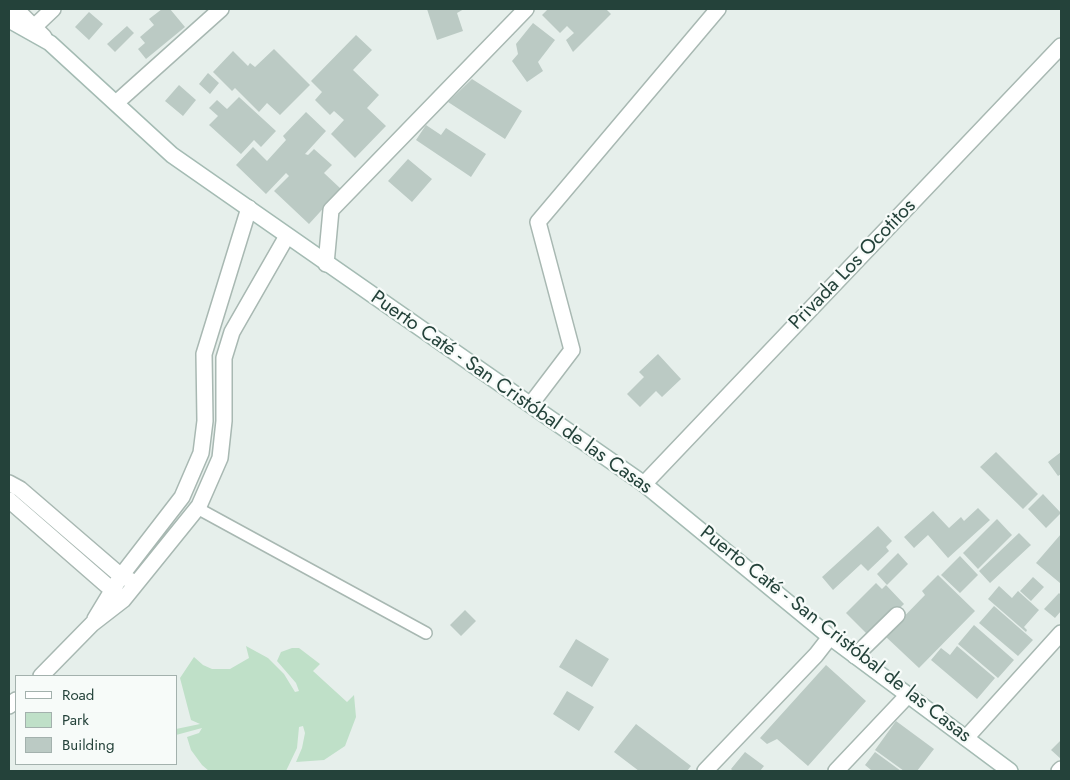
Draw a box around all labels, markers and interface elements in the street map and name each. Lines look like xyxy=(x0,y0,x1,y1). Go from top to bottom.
street label: Privada Los Ocotitos xyxy=(785,195,921,335)
street label: Puerto Caté - San Cristóbal de las Casas xyxy=(366,286,656,500)
street label: Puerto Caté - San Cristóbal de las Casas xyxy=(695,522,975,748)
legend xyxy=(15,675,178,765)
text: Road xyxy=(62,684,94,706)
text: Park xyxy=(62,709,89,731)
text: Building xyxy=(62,734,114,756)

